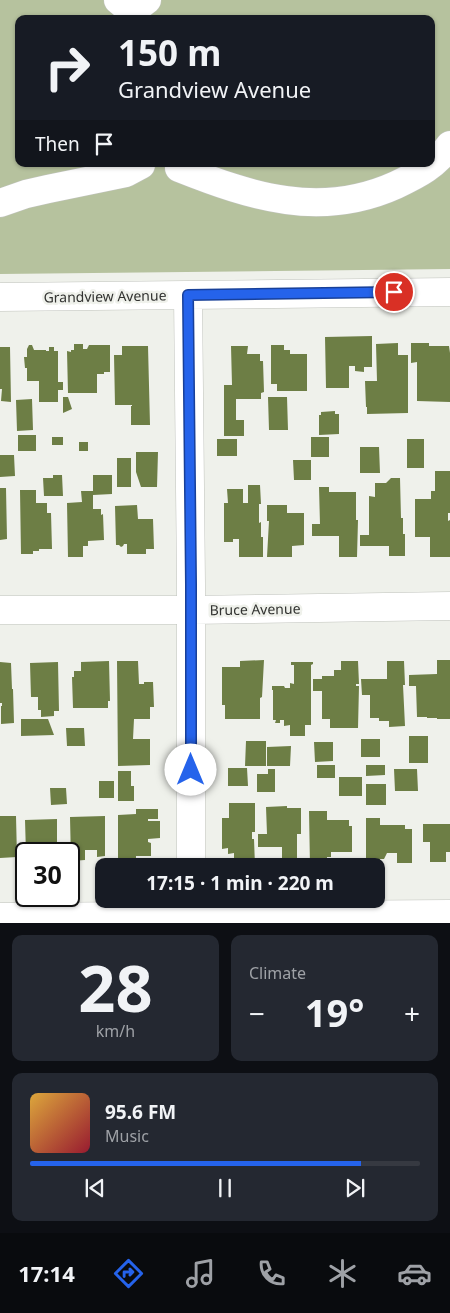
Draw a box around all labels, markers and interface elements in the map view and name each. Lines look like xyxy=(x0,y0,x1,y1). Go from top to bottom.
text: 150 m xyxy=(118,29,221,76)
icon: right xyxy=(35,35,100,100)
text: Grandview Avenue xyxy=(118,74,311,104)
icon: arrive xyxy=(90,130,118,158)
text: Then xyxy=(35,131,80,157)
pin xyxy=(373,271,415,313)
icon: arrive xyxy=(380,278,408,306)
street label: Grandview Avenue xyxy=(43,285,167,307)
street label: Bruce Avenue xyxy=(209,599,301,619)
position arrow xyxy=(164,743,216,795)
speed limit sign: 30 xyxy=(15,842,80,907)
text: 17:15 · 1 min · 220 m xyxy=(146,870,334,896)
text: 28 xyxy=(78,943,153,1031)
text: Climate xyxy=(249,962,306,984)
text: 19° xyxy=(305,986,364,1038)
text: − xyxy=(249,994,265,1032)
text: + xyxy=(404,994,420,1032)
text: km/h xyxy=(96,1020,135,1042)
text: 95.6 FM xyxy=(105,1099,176,1125)
text: Music xyxy=(105,1125,149,1147)
icon: previous xyxy=(81,1174,109,1202)
icon: pause xyxy=(211,1174,239,1202)
icon: next xyxy=(341,1174,369,1202)
icon: directions xyxy=(111,1256,146,1291)
icon: music xyxy=(183,1256,218,1291)
icon: phone xyxy=(254,1256,289,1291)
icon: climate xyxy=(325,1256,360,1291)
icon: car xyxy=(397,1256,432,1291)
text: 17:14 xyxy=(18,1258,75,1288)

